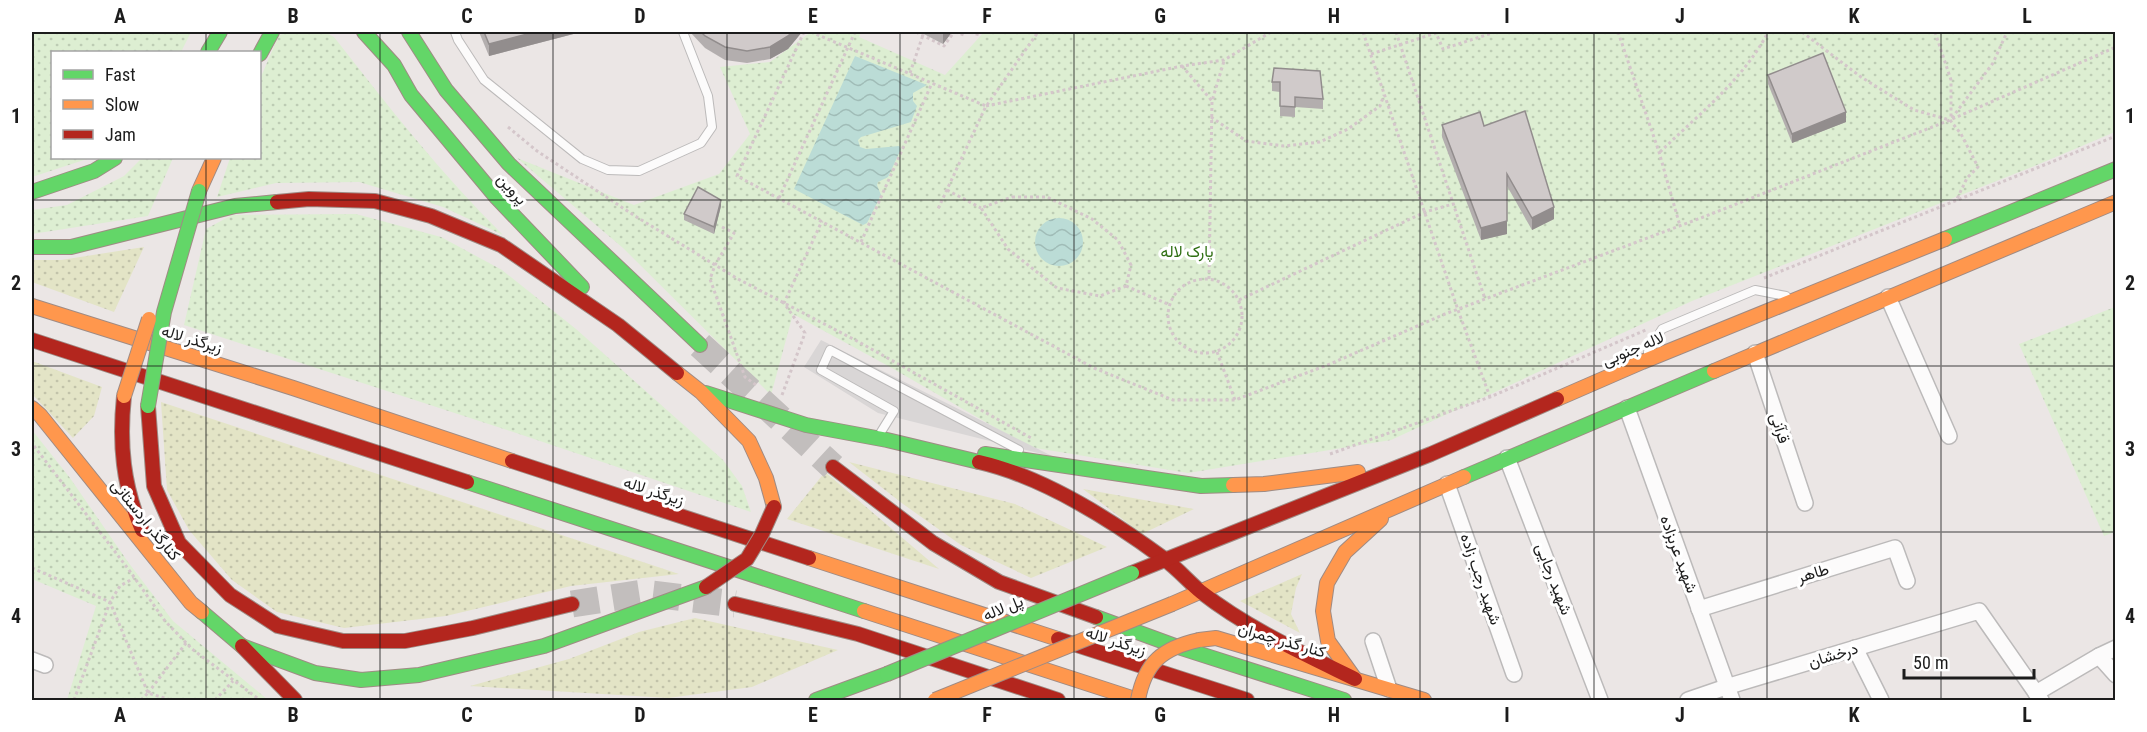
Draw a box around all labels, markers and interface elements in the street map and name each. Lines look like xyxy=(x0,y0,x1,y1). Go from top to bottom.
text: A xyxy=(114,4,126,28)
text: B xyxy=(287,4,299,28)
text: C xyxy=(461,4,473,28)
text: D xyxy=(634,4,646,28)
text: E xyxy=(808,4,818,28)
text: F xyxy=(982,4,992,28)
text: G xyxy=(1154,4,1166,28)
text: H xyxy=(1328,4,1340,28)
text: I xyxy=(1504,4,1510,28)
text: J xyxy=(1675,4,1685,28)
text: K xyxy=(1848,4,1860,28)
text: L xyxy=(2022,4,2032,28)
legend xyxy=(51,51,261,159)
text: Fast xyxy=(105,64,136,85)
text: Slow xyxy=(105,94,140,115)
text: 1 xyxy=(11,104,21,128)
text: 1 xyxy=(2125,104,2135,128)
text: Jam xyxy=(105,124,136,145)
street label: پروین xyxy=(492,169,531,210)
park label: پارک لاله xyxy=(1161,242,1213,263)
text: 2 xyxy=(11,271,21,295)
text: 2 xyxy=(2125,271,2135,295)
street label: زیرگذر لاله xyxy=(159,321,225,358)
street label: لاله جنوبی xyxy=(1599,327,1667,371)
street label: قرآنی xyxy=(1765,410,1794,446)
text: 3 xyxy=(11,437,21,461)
text: 3 xyxy=(2125,437,2135,461)
street label: زیرگذر لاله xyxy=(621,472,687,511)
street label: کنارگذر اردستانی xyxy=(107,476,185,565)
street label: شهید عربزاده xyxy=(1655,513,1702,596)
street label: شهید رجب زاده xyxy=(1456,531,1505,627)
street label: شهید رجایی xyxy=(1531,540,1576,618)
street label: طاهر xyxy=(1794,559,1831,588)
street label: پل لاله xyxy=(980,591,1027,627)
text: 4 xyxy=(11,604,21,628)
text: 4 xyxy=(2125,604,2135,628)
street label: کنار گذر چمران xyxy=(1236,618,1328,663)
street label: زیرگذر لاله xyxy=(1083,622,1149,661)
street label: درخشان xyxy=(1806,638,1861,673)
scale bar xyxy=(1904,642,2034,680)
text: 50 m xyxy=(1913,652,1948,673)
text: A xyxy=(114,703,126,727)
text: B xyxy=(287,703,299,727)
text: C xyxy=(461,703,473,727)
text: D xyxy=(634,703,646,727)
text: E xyxy=(808,703,818,727)
text: F xyxy=(982,703,992,727)
text: G xyxy=(1154,703,1166,727)
text: H xyxy=(1328,703,1340,727)
text: I xyxy=(1504,703,1510,727)
text: J xyxy=(1675,703,1685,727)
text: K xyxy=(1848,703,1860,727)
text: L xyxy=(2022,703,2032,727)

